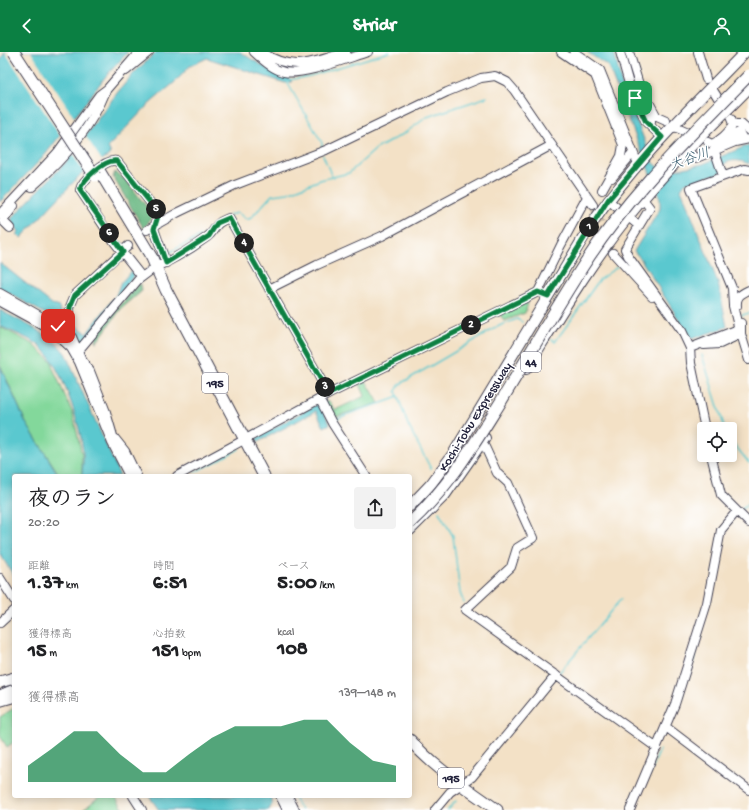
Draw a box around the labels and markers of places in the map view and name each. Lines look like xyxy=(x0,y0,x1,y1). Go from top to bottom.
pin xyxy=(618,81,652,115)
pin: 5 xyxy=(146,199,166,219)
pin: 1 xyxy=(579,217,599,237)
pin: 6 xyxy=(99,223,119,243)
pin: 4 xyxy=(234,233,254,253)
pin xyxy=(41,309,75,343)
pin: 2 xyxy=(461,315,481,335)
pin: 3 xyxy=(315,377,335,397)

